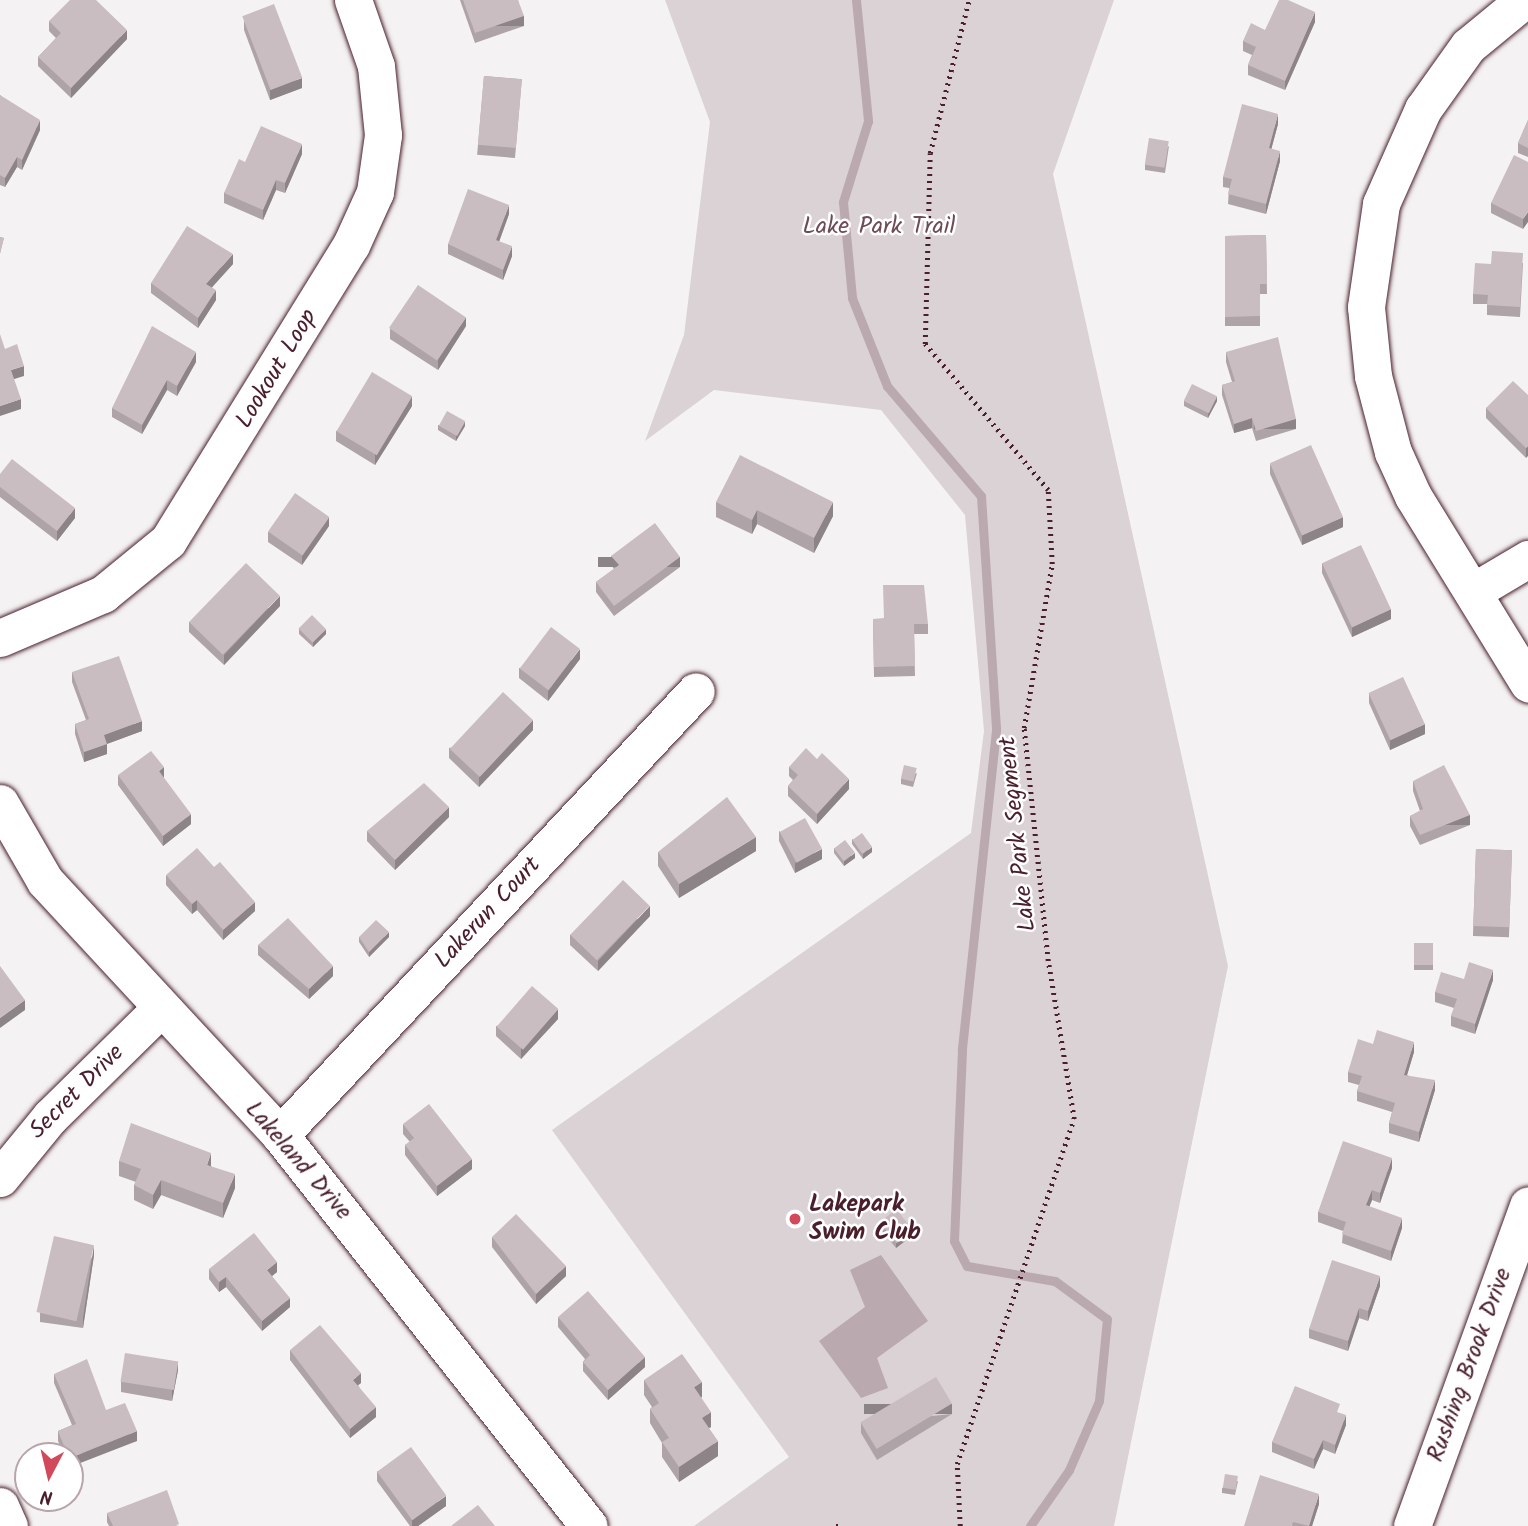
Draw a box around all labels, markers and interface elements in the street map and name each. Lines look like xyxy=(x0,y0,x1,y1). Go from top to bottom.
park label: Lake Park Trail xyxy=(803,213,955,241)
street label: Lookout Loop xyxy=(230,304,324,434)
street label: Lake Park Segment xyxy=(993,735,1043,933)
street label: Lakerun Court xyxy=(429,851,547,975)
street label: Secret Drive xyxy=(24,1039,130,1145)
street label: Lakeland Drive xyxy=(239,1096,357,1226)
place label: Lakepark Swim Club xyxy=(809,1191,921,1247)
marker: Lakepark Swim Club xyxy=(787,1211,803,1227)
street label: Rushing Brook Drive xyxy=(1422,1264,1518,1466)
north arrow xyxy=(14,1442,84,1512)
text: N xyxy=(39,1480,54,1511)

